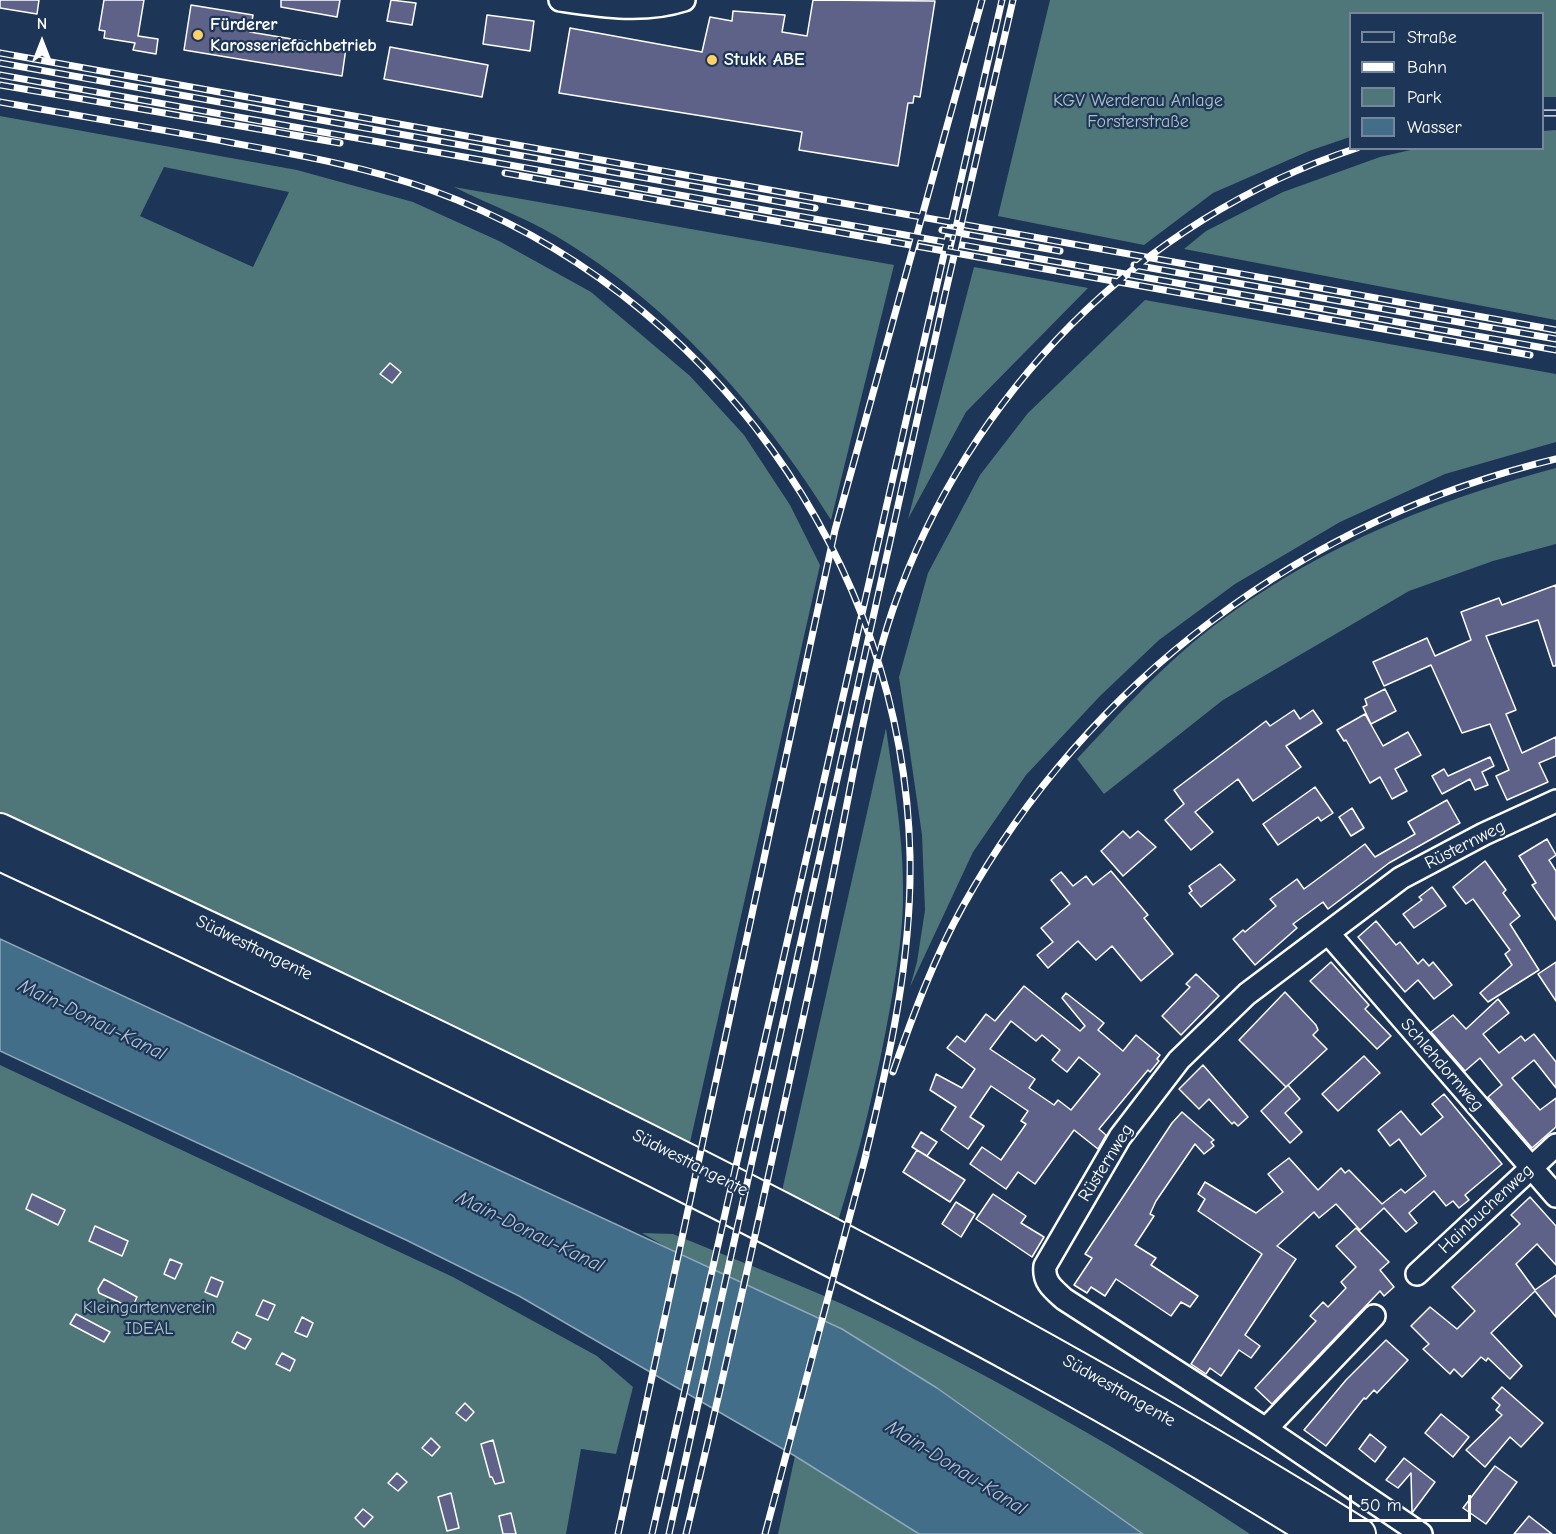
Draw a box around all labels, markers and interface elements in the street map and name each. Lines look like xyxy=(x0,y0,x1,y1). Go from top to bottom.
north arrow xyxy=(12,12,72,72)
legend xyxy=(1349,12,1544,150)
place label: Fürderer Karosseriefachbetrieb xyxy=(210,14,377,57)
text: N xyxy=(37,15,47,33)
text: Straße xyxy=(1407,27,1457,48)
marker: Fürderer Karosseriefachbetrieb xyxy=(191,28,205,42)
place label: Stukk ABE xyxy=(724,49,805,71)
marker: Stukk ABE xyxy=(705,53,719,67)
text: Bahn xyxy=(1407,57,1447,78)
text: Park xyxy=(1407,87,1441,108)
park label: KGV Werderau Anlage Forsterstraße xyxy=(1053,90,1223,132)
text: Wasser xyxy=(1407,117,1462,138)
street label: Rüsternweg xyxy=(1421,816,1509,874)
street label: Südwesttangente xyxy=(192,911,316,985)
water label: Main-Donau-Kanal xyxy=(14,974,170,1066)
street label: Schlehdornweg xyxy=(1396,1014,1488,1116)
street label: Rüsternweg xyxy=(1074,1120,1138,1206)
street label: Südwesttangente xyxy=(629,1125,751,1201)
street label: Hainbuchenweg xyxy=(1434,1160,1538,1258)
water label: Main-Donau-Kanal xyxy=(452,1186,608,1278)
park label: Kleingartenverein IDEAL xyxy=(83,1297,215,1340)
street label: Südwesttangente xyxy=(1059,1350,1179,1432)
water label: Main-Donau-Kanal xyxy=(881,1415,1031,1521)
scale bar xyxy=(1352,1483,1474,1521)
text: 50 m xyxy=(1360,1495,1402,1516)

